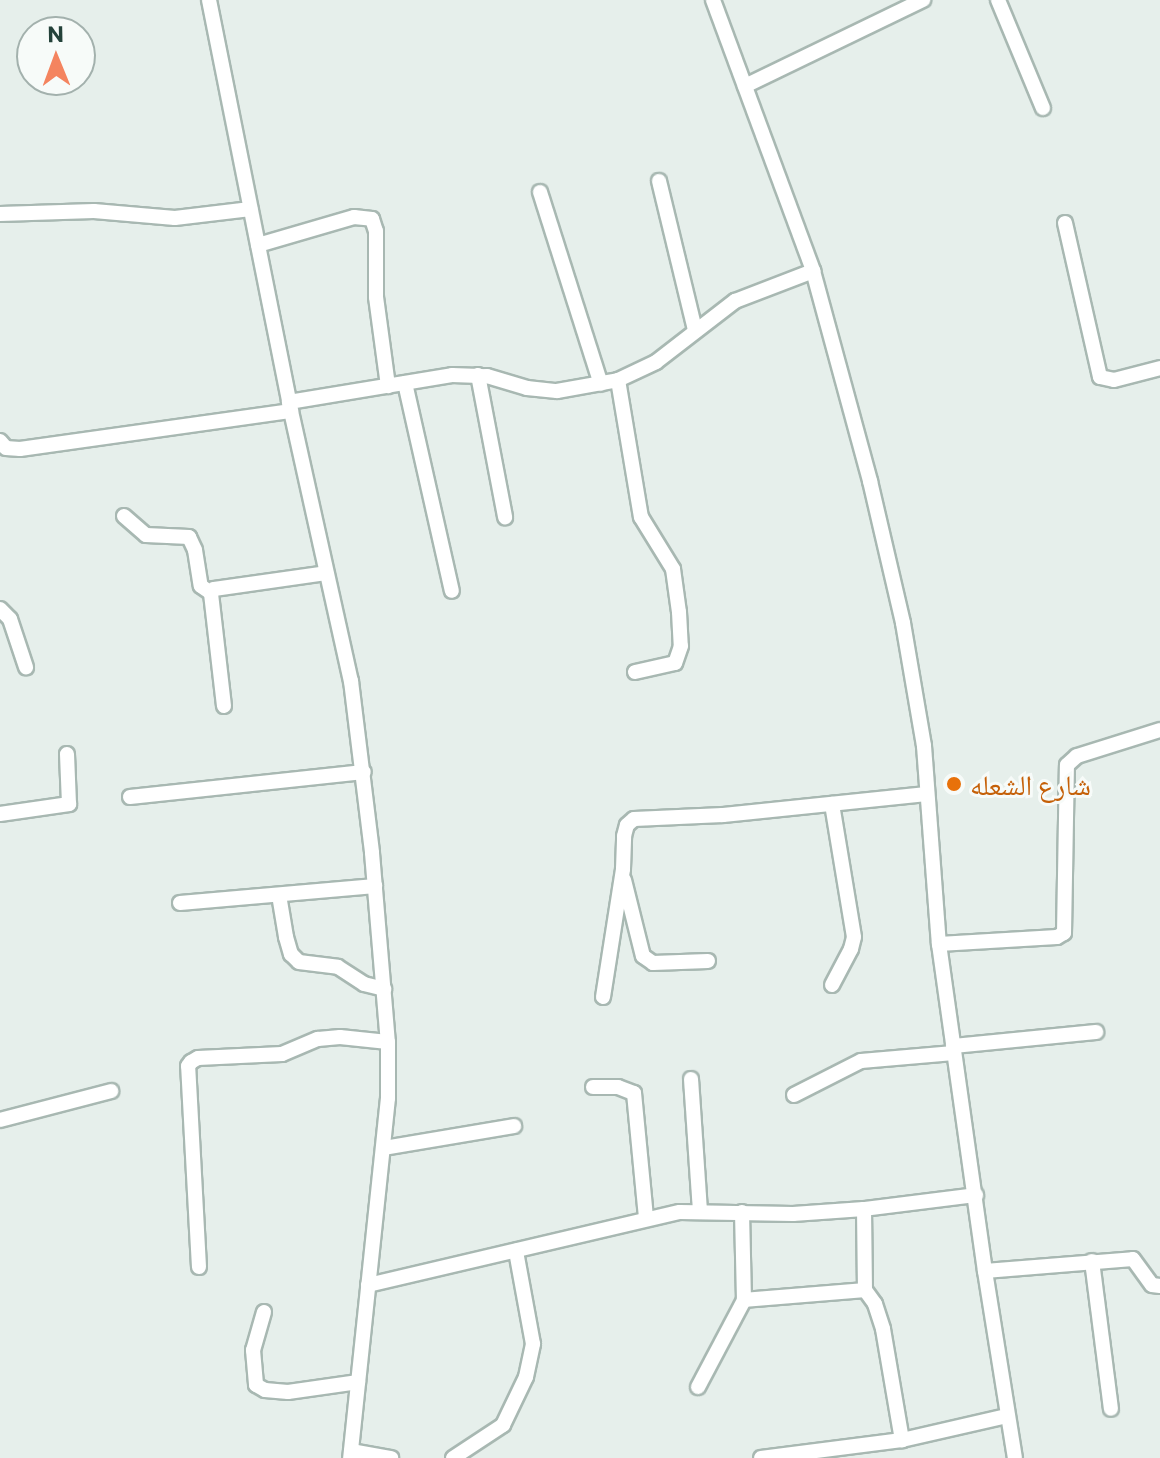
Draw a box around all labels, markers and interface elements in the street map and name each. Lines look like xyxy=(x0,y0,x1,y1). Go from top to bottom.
north arrow xyxy=(16,16,96,96)
text: N xyxy=(47,20,64,47)
place label: شارع الشعله xyxy=(970,767,1091,801)
marker: شارع الشعله xyxy=(945,775,963,793)

